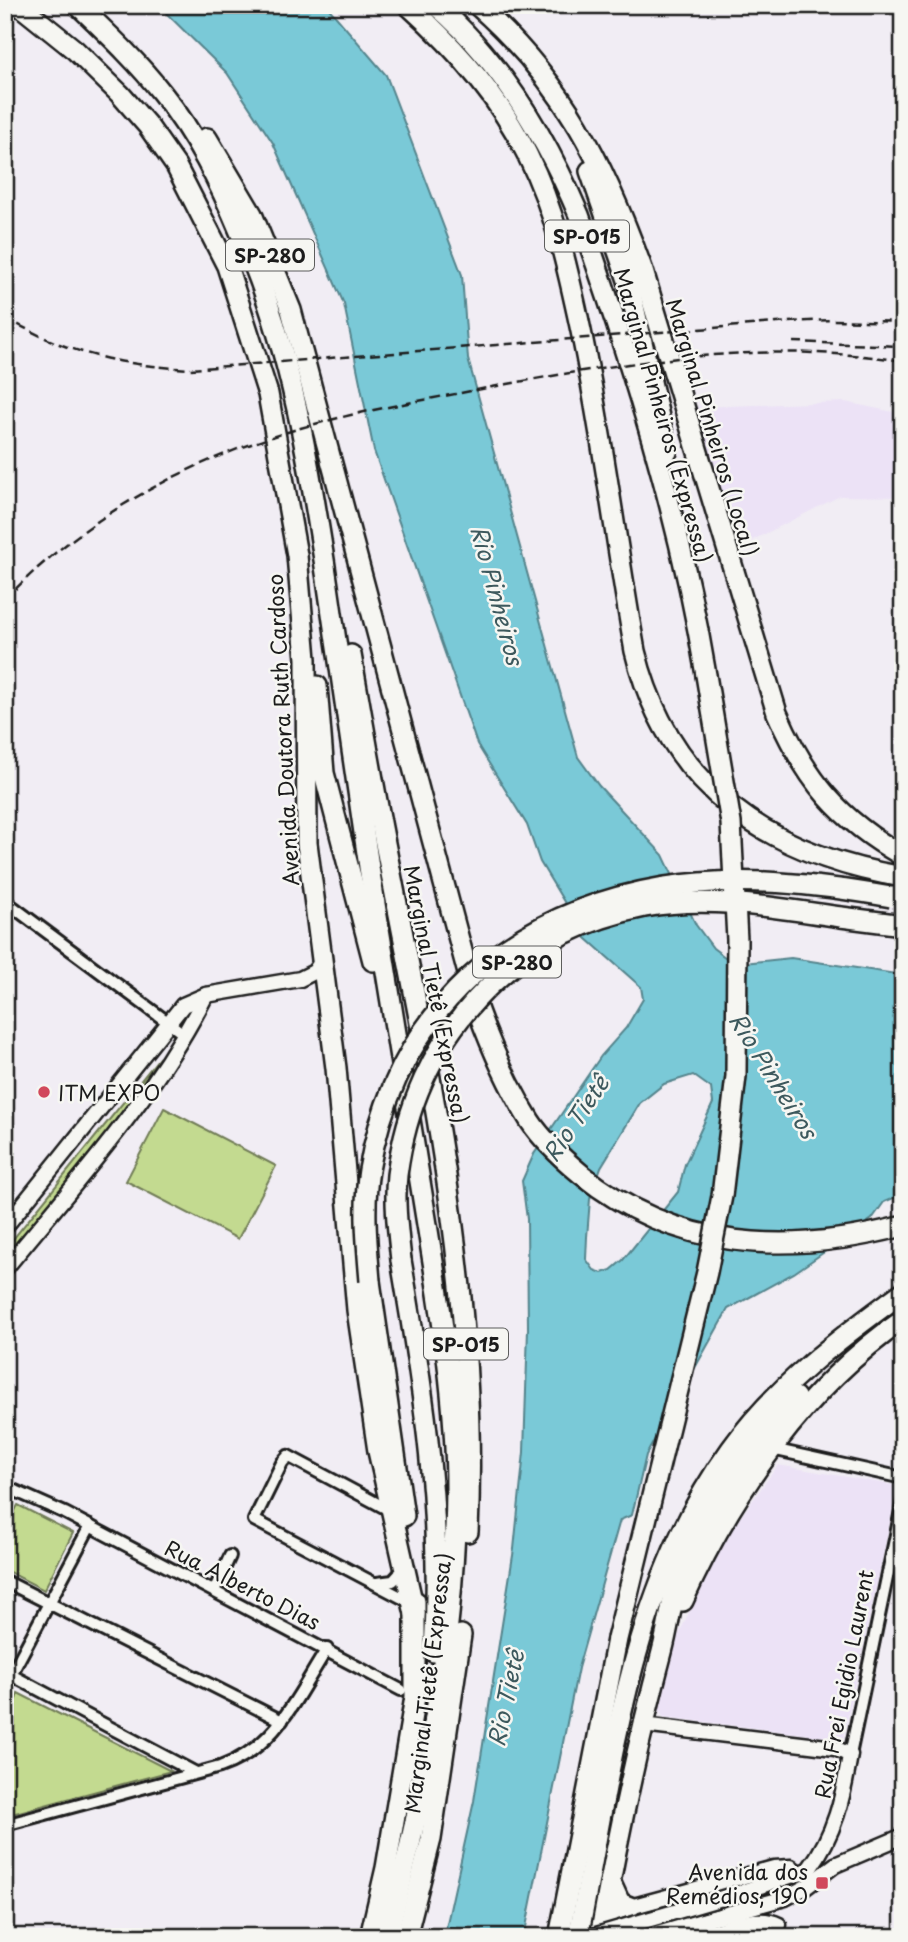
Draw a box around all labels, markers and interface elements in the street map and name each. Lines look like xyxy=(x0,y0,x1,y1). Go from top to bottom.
road number: SP-015 xyxy=(545,220,629,252)
road number: SP-280 xyxy=(226,240,314,270)
street label: Marginal Pinheiros (Expressa) xyxy=(607,264,721,566)
street label: Marginal Pinheiros (Local) xyxy=(659,294,767,560)
water label: Rio Pinheiros xyxy=(463,521,534,671)
street label: Avenida Doutora Ruth Cardoso xyxy=(258,573,306,887)
street label: Marginal Tietê (Expressa) xyxy=(396,862,478,1126)
road number: SP-280 xyxy=(473,946,561,978)
water label: Rio Pinheiros xyxy=(721,1005,828,1147)
water label: Rio Tietê xyxy=(533,1066,618,1168)
place label: ITM EXPO xyxy=(58,1076,160,1108)
marker: ITM EXPO xyxy=(36,1084,52,1100)
road number: SP-015 xyxy=(424,1328,508,1360)
street label: Rua Alberto Dias xyxy=(160,1531,326,1637)
street label: Marginal Tietê (Expressa) xyxy=(395,1551,459,1815)
street label: Rua Frei Egidio Laurent xyxy=(805,1567,881,1801)
water label: Rio Tietê xyxy=(478,1645,533,1749)
place label: Avenida dos Remédios, 190 xyxy=(666,1855,808,1911)
marker: Avenida dos Remédios, 190 xyxy=(814,1875,830,1891)

